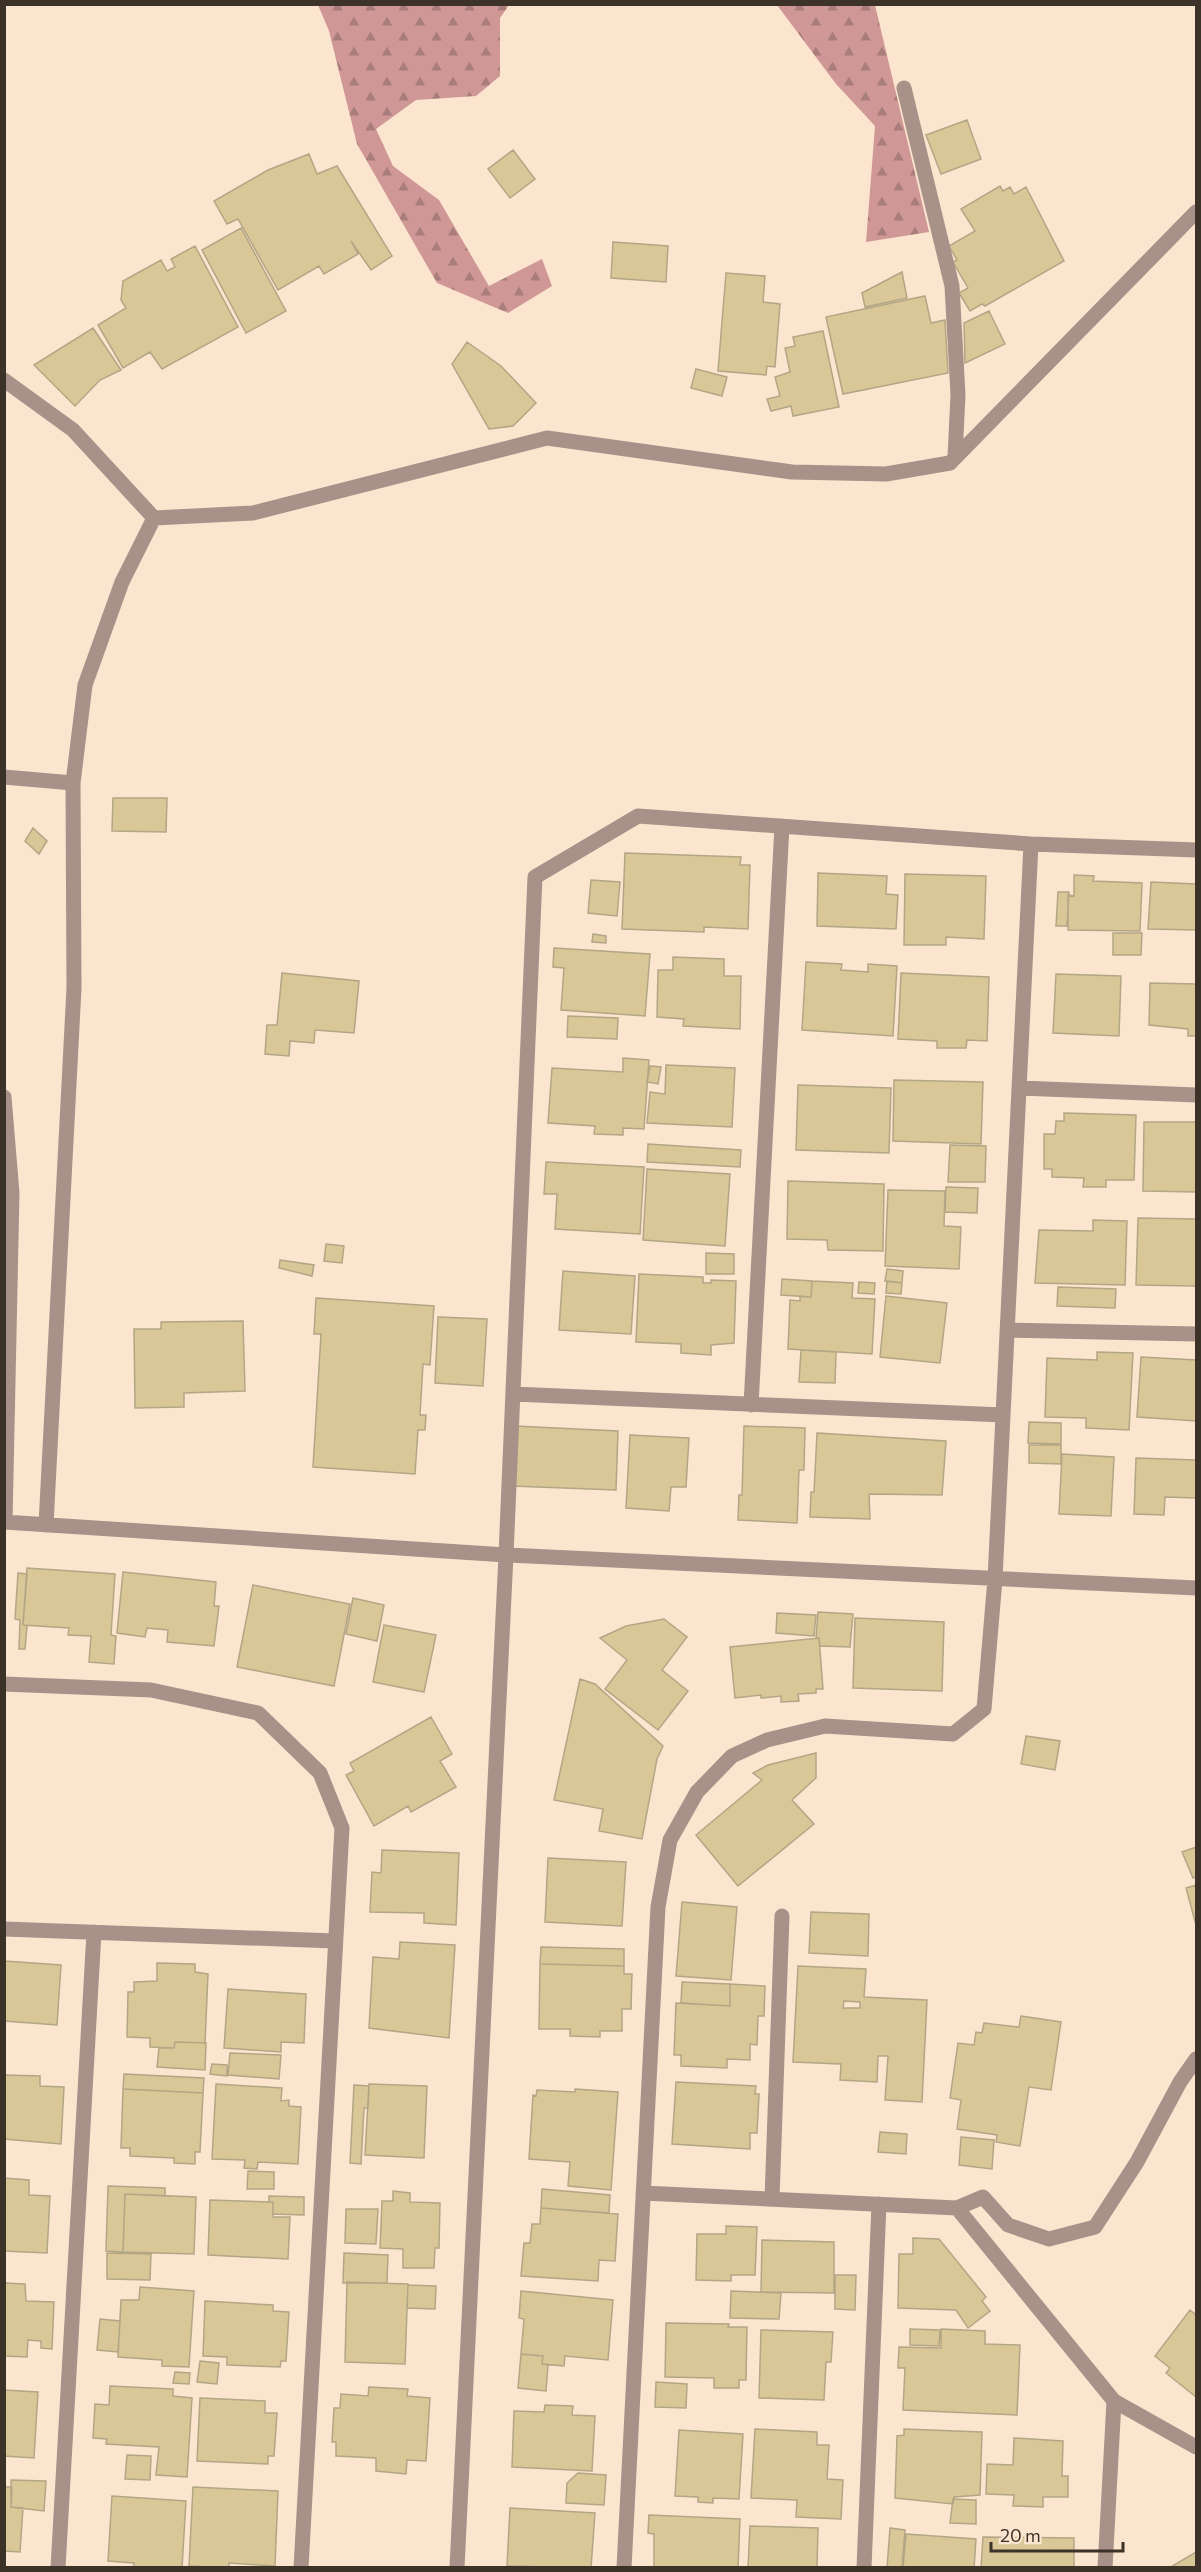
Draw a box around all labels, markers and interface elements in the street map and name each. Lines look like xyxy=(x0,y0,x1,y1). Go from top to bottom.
scale bar xyxy=(991,2515,1123,2553)
text: 20 m xyxy=(1000,2524,1041,2546)

